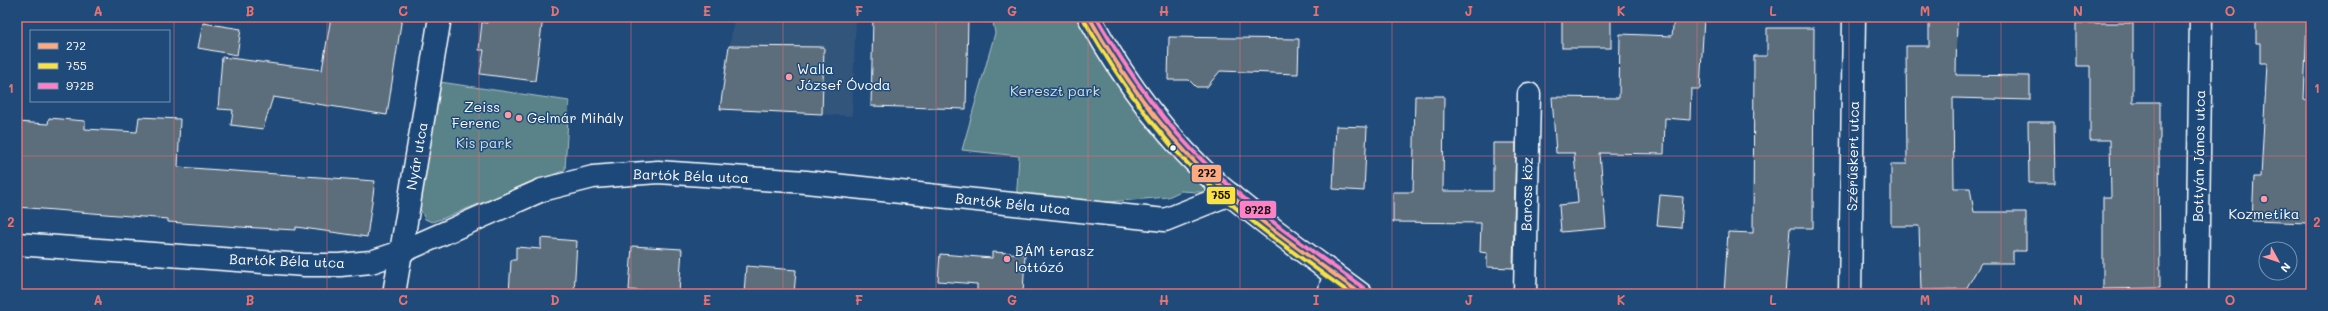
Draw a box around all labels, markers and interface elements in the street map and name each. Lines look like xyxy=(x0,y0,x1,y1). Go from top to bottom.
text: A xyxy=(93,2,103,19)
text: B xyxy=(246,2,255,19)
text: C xyxy=(398,2,408,19)
text: D xyxy=(550,2,560,19)
text: E xyxy=(703,2,711,19)
text: F xyxy=(855,2,863,19)
text: G xyxy=(1007,2,1017,19)
text: H xyxy=(1159,2,1169,19)
text: I xyxy=(1313,2,1320,19)
text: J xyxy=(1465,2,1473,19)
text: K xyxy=(1617,2,1626,19)
text: L xyxy=(1769,2,1777,19)
text: M xyxy=(1920,2,1930,19)
text: N xyxy=(2073,2,2083,19)
text: O xyxy=(2225,2,2235,19)
legend xyxy=(30,30,170,102)
text: 272 xyxy=(66,37,86,53)
text: 755 xyxy=(66,57,87,73)
place label: Walla József Óvoda xyxy=(797,59,891,94)
marker: Walla József Óvoda xyxy=(784,72,794,82)
text: 972B xyxy=(66,77,94,93)
text: 1 xyxy=(8,79,14,96)
text: 1 xyxy=(2314,79,2320,96)
park label: Kereszt park xyxy=(1010,81,1100,100)
street label: Bottyán János utca xyxy=(2188,90,2209,222)
place label: Zeiss Ferenc xyxy=(452,97,500,132)
street label: Szérűskert utca xyxy=(1842,101,1863,211)
place label: Gelmár Mihály xyxy=(527,108,624,127)
marker: Zeiss Ferenc xyxy=(503,110,513,120)
marker: Gelmár Mihály xyxy=(514,113,524,123)
street label: Nyár utca xyxy=(401,120,432,191)
park label: Kis park xyxy=(456,133,512,152)
unlabelled marker xyxy=(1168,143,1178,153)
street label: Baross köz xyxy=(1516,156,1537,231)
street label: Bartók Béla utca xyxy=(633,164,749,187)
line badge: 272 xyxy=(1191,164,1222,183)
text: 272 xyxy=(1198,165,1216,180)
line badge: 755 xyxy=(1206,186,1236,205)
text: 755 xyxy=(1212,187,1231,202)
street label: Bartók Béla utca xyxy=(955,188,1072,219)
marker: Kozmetika xyxy=(2259,194,2269,204)
line badge: 972B xyxy=(1239,200,1277,219)
text: 972B xyxy=(1245,202,1271,217)
place label: Kozmetika xyxy=(2228,204,2300,223)
text: 2 xyxy=(7,213,15,230)
text: 2 xyxy=(2313,213,2321,230)
place label: BÁM terasz lottózó xyxy=(1015,241,1094,276)
north arrow xyxy=(2258,241,2298,281)
street label: Bartók Béla utca xyxy=(229,249,345,272)
marker: BÁM terasz lottózó xyxy=(1002,254,1012,264)
text: N xyxy=(2278,260,2294,276)
text: A xyxy=(93,291,103,308)
text: B xyxy=(246,291,255,308)
text: C xyxy=(398,291,408,308)
text: D xyxy=(550,291,560,308)
text: E xyxy=(703,291,711,308)
text: F xyxy=(855,291,863,308)
text: G xyxy=(1007,291,1017,308)
text: H xyxy=(1159,291,1169,308)
text: I xyxy=(1313,291,1320,308)
text: J xyxy=(1465,291,1473,308)
text: K xyxy=(1617,291,1626,308)
text: L xyxy=(1769,291,1777,308)
text: M xyxy=(1920,291,1930,308)
text: N xyxy=(2073,291,2083,308)
text: O xyxy=(2225,291,2235,308)

